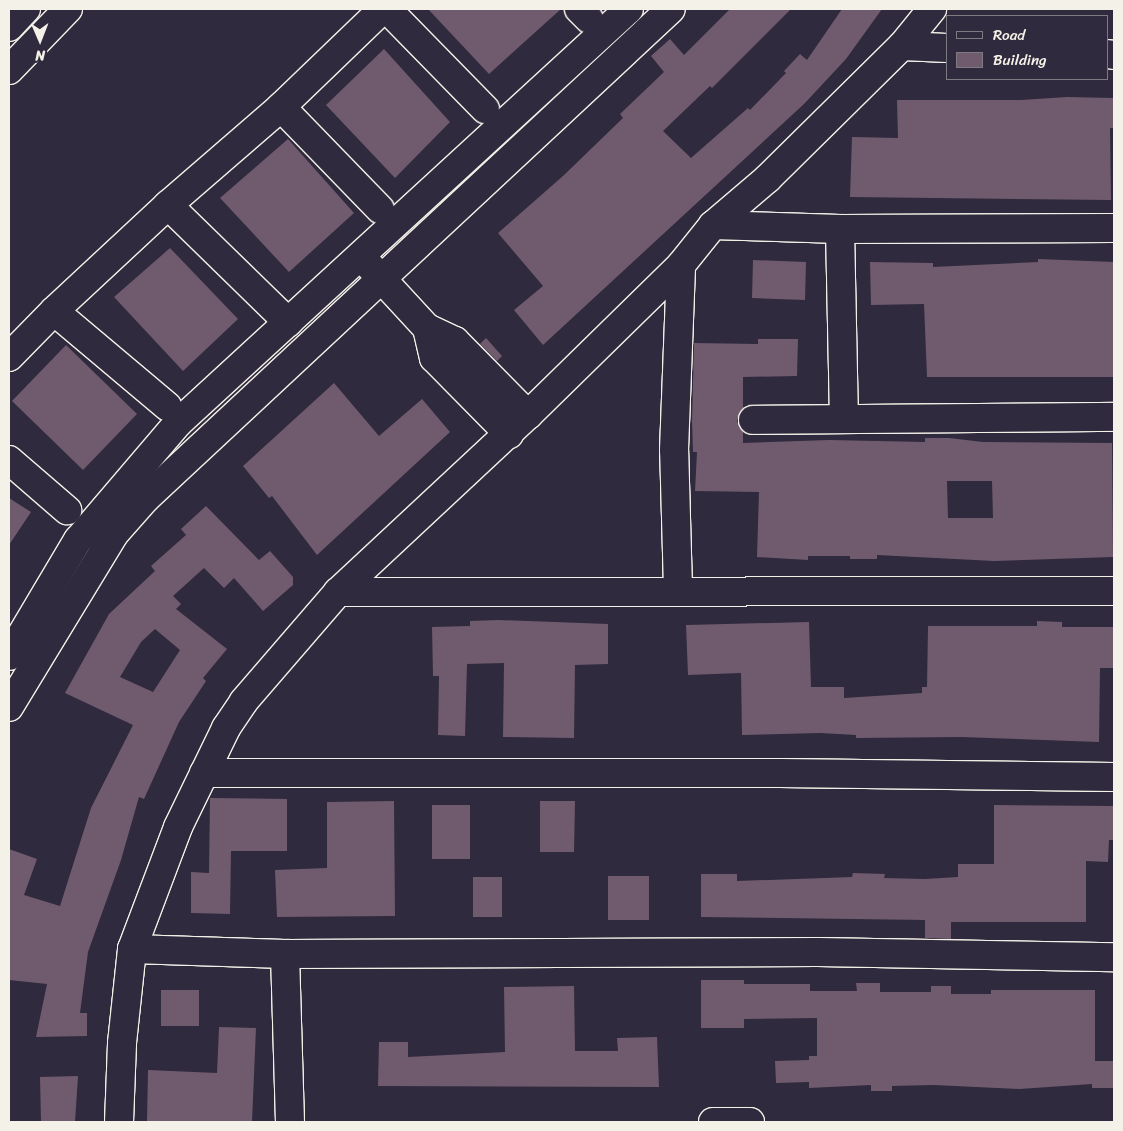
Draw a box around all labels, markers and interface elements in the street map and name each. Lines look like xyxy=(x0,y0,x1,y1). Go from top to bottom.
north arrow xyxy=(15,15,65,65)
legend xyxy=(946,15,1108,80)
text: Road xyxy=(993,22,1025,48)
text: N xyxy=(35,43,45,68)
text: Building xyxy=(993,47,1047,73)

